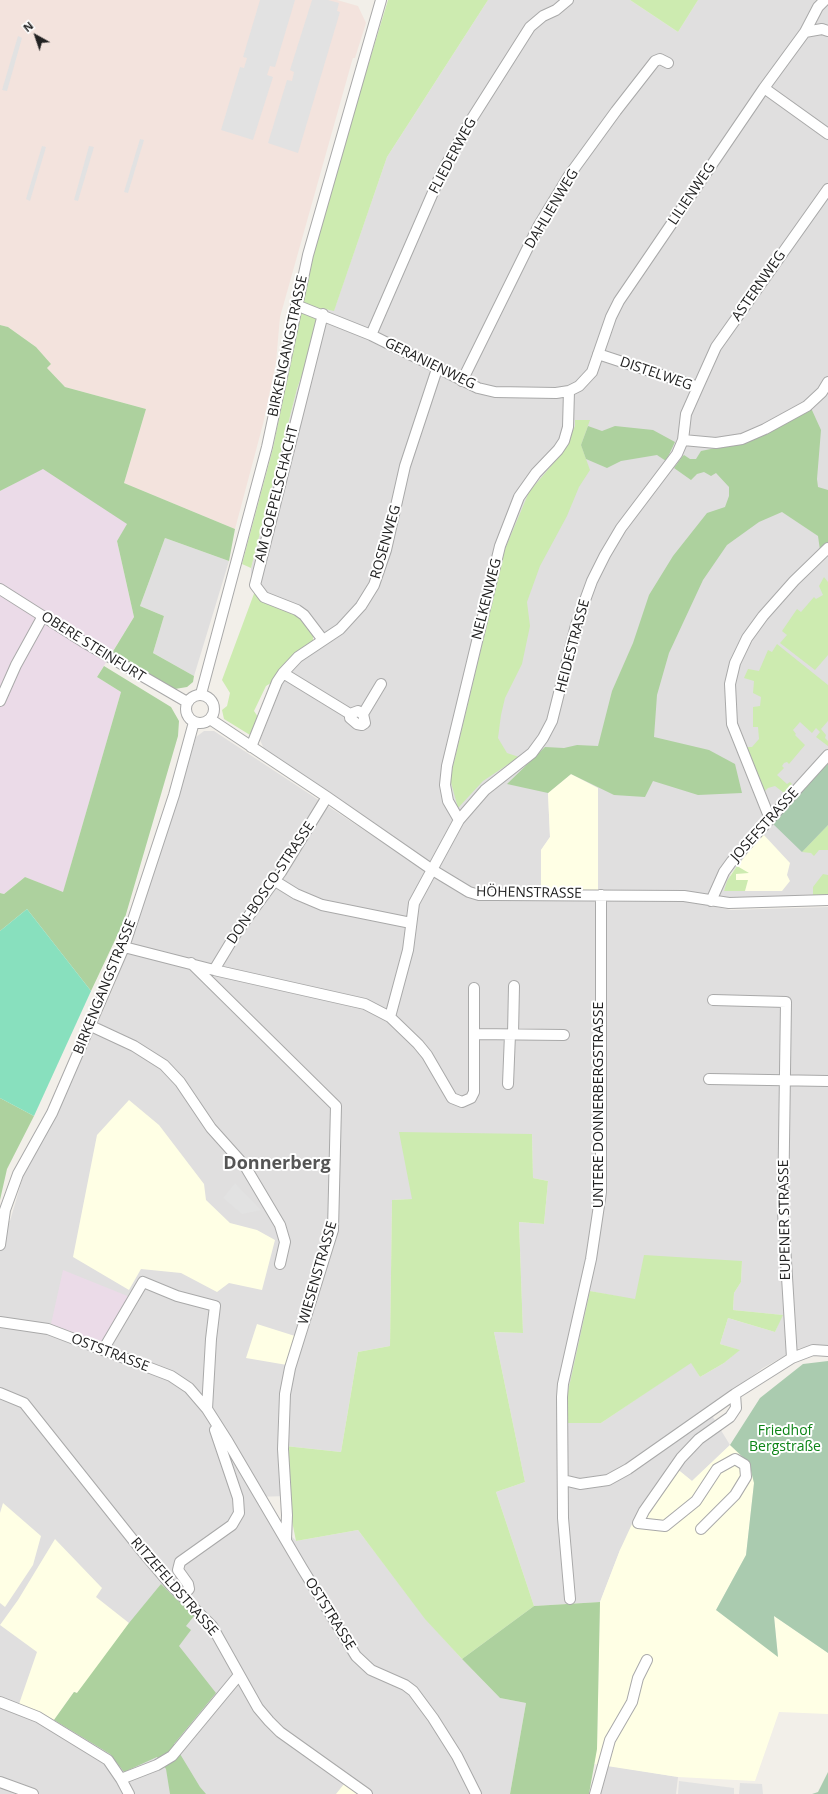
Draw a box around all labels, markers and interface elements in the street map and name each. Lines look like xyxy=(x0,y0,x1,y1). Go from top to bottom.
north arrow xyxy=(16,16,56,56)
text: N xyxy=(20,18,36,35)
street label: FLIEDERWEG xyxy=(426,115,480,197)
street label: LILIENWEG xyxy=(665,160,719,228)
street label: DAHLIENWEG xyxy=(522,166,582,252)
street label: ASTERNWEG xyxy=(729,248,789,324)
street label: BIRKENGANGSTRASSE xyxy=(265,274,311,418)
street label: GERANIENWEG xyxy=(382,335,478,393)
street label: DISTELWEG xyxy=(618,354,694,394)
street label: AM GOEPELSCHACHT xyxy=(252,424,302,564)
street label: ROSENWEG xyxy=(367,503,405,581)
street label: NELKENWEG xyxy=(469,557,505,641)
street label: HEIDESTRASSE xyxy=(552,597,594,695)
street label: OBERE STEINFURT xyxy=(38,608,148,686)
street label: JOSEFSTRASSE xyxy=(728,785,802,865)
street label: DON-BOSCO-STRASSE xyxy=(224,819,318,947)
street label: HÖHENSTRASSE xyxy=(476,884,582,902)
street label: BIRKENGANGSTRASSE xyxy=(70,917,140,1057)
street label: UNTERE DONNERBERGSTRASSE xyxy=(591,1002,607,1208)
district label: Donnerberg xyxy=(223,1153,331,1175)
street label: EUPENER STRASSE xyxy=(776,1159,794,1281)
street label: WIESENSTRASSE xyxy=(295,1219,341,1327)
street label: OSTSTRASSE xyxy=(69,1330,151,1376)
park label: Friedhof Bergstraße xyxy=(749,1423,821,1456)
street label: RITZEFELDSTRASSE xyxy=(127,1534,221,1640)
street label: OSTSTRASSE xyxy=(301,1575,359,1653)

